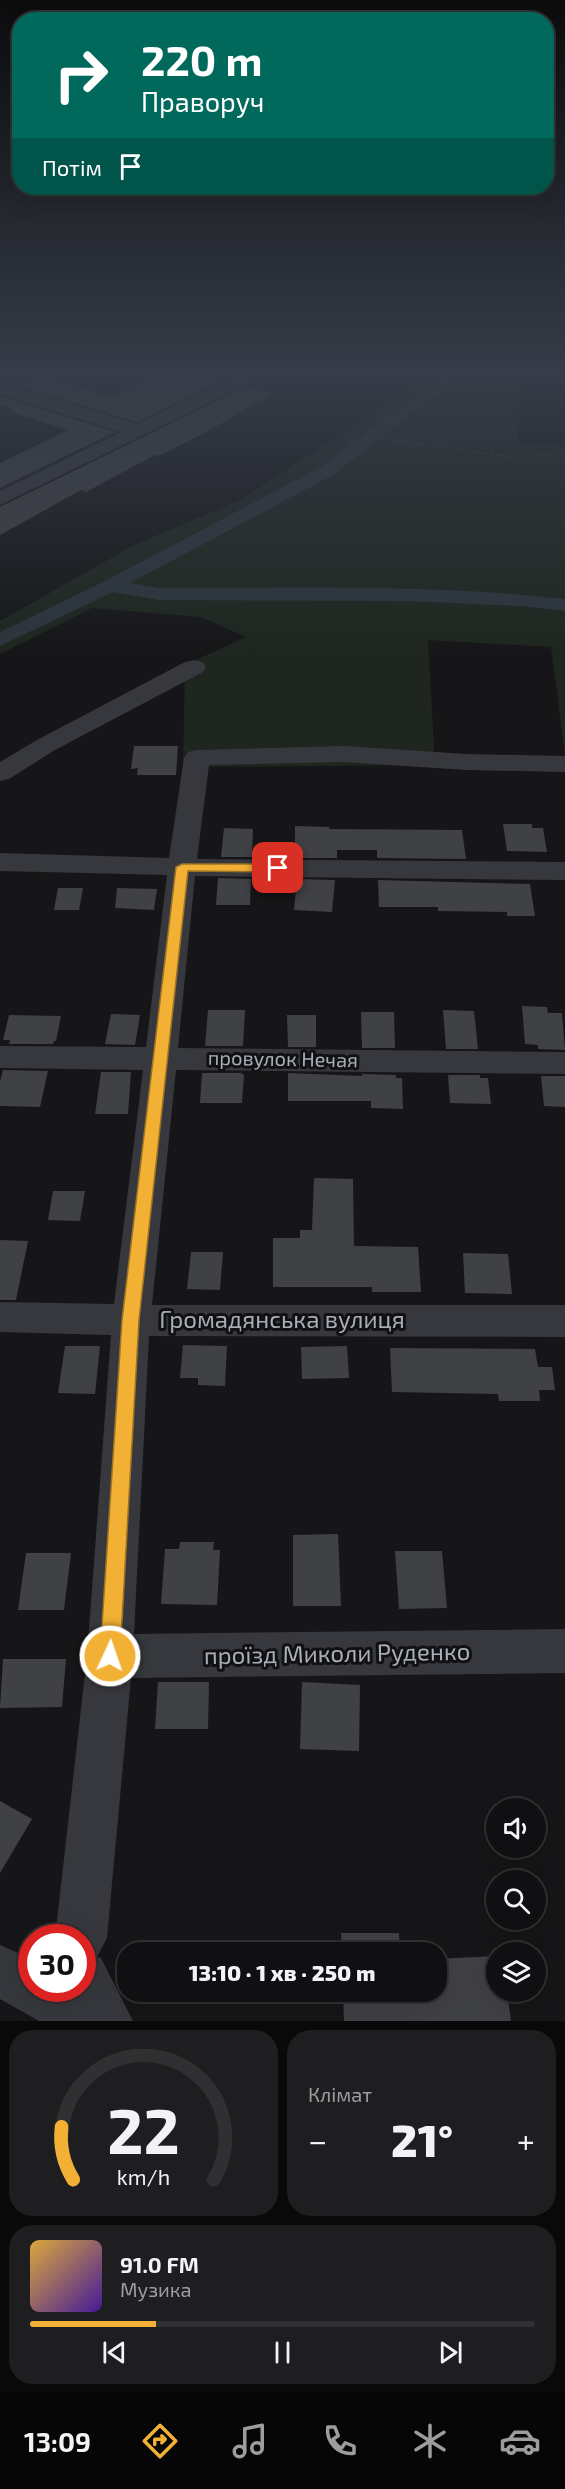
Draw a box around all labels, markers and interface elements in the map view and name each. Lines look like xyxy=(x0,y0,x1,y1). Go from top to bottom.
text: 220 m xyxy=(141,34,262,84)
icon: right xyxy=(42,36,120,114)
text: Праворуч xyxy=(141,85,264,117)
icon: arrive xyxy=(114,150,147,183)
text: Потім xyxy=(42,154,102,180)
pin xyxy=(252,842,303,893)
icon: arrive xyxy=(261,851,294,884)
street label: провулок Нечая xyxy=(208,1045,358,1072)
street label: Громадянська вулиця xyxy=(159,1304,405,1334)
position arrow xyxy=(78,1624,142,1688)
street label: проїзд Миколи Руденко xyxy=(204,1636,470,1670)
map controls xyxy=(486,1798,546,2002)
button: sound xyxy=(486,1798,546,1858)
button: search xyxy=(486,1870,546,1930)
speed limit sign: 30 xyxy=(18,1924,96,2002)
button: layers xyxy=(486,1942,546,2002)
text: 13:10 · 1 хв · 250 m xyxy=(189,1959,375,1985)
text: Клімат xyxy=(308,2082,372,2106)
text: 22 xyxy=(107,2092,180,2167)
text: 21° xyxy=(391,2112,453,2166)
text: − xyxy=(308,2120,327,2160)
text: + xyxy=(517,2120,535,2160)
text: km/h xyxy=(117,2164,170,2189)
text: 91.0 FM xyxy=(120,2251,199,2277)
text: Музика xyxy=(120,2277,192,2301)
icon: previous xyxy=(98,2336,131,2369)
icon: pause xyxy=(266,2336,299,2369)
icon: next xyxy=(434,2336,467,2369)
icon: directions xyxy=(139,2420,181,2462)
icon: music xyxy=(229,2420,271,2462)
icon: phone xyxy=(319,2420,361,2462)
icon: climate xyxy=(409,2420,451,2462)
icon: car xyxy=(499,2420,541,2462)
text: 13:09 xyxy=(24,2425,91,2457)

